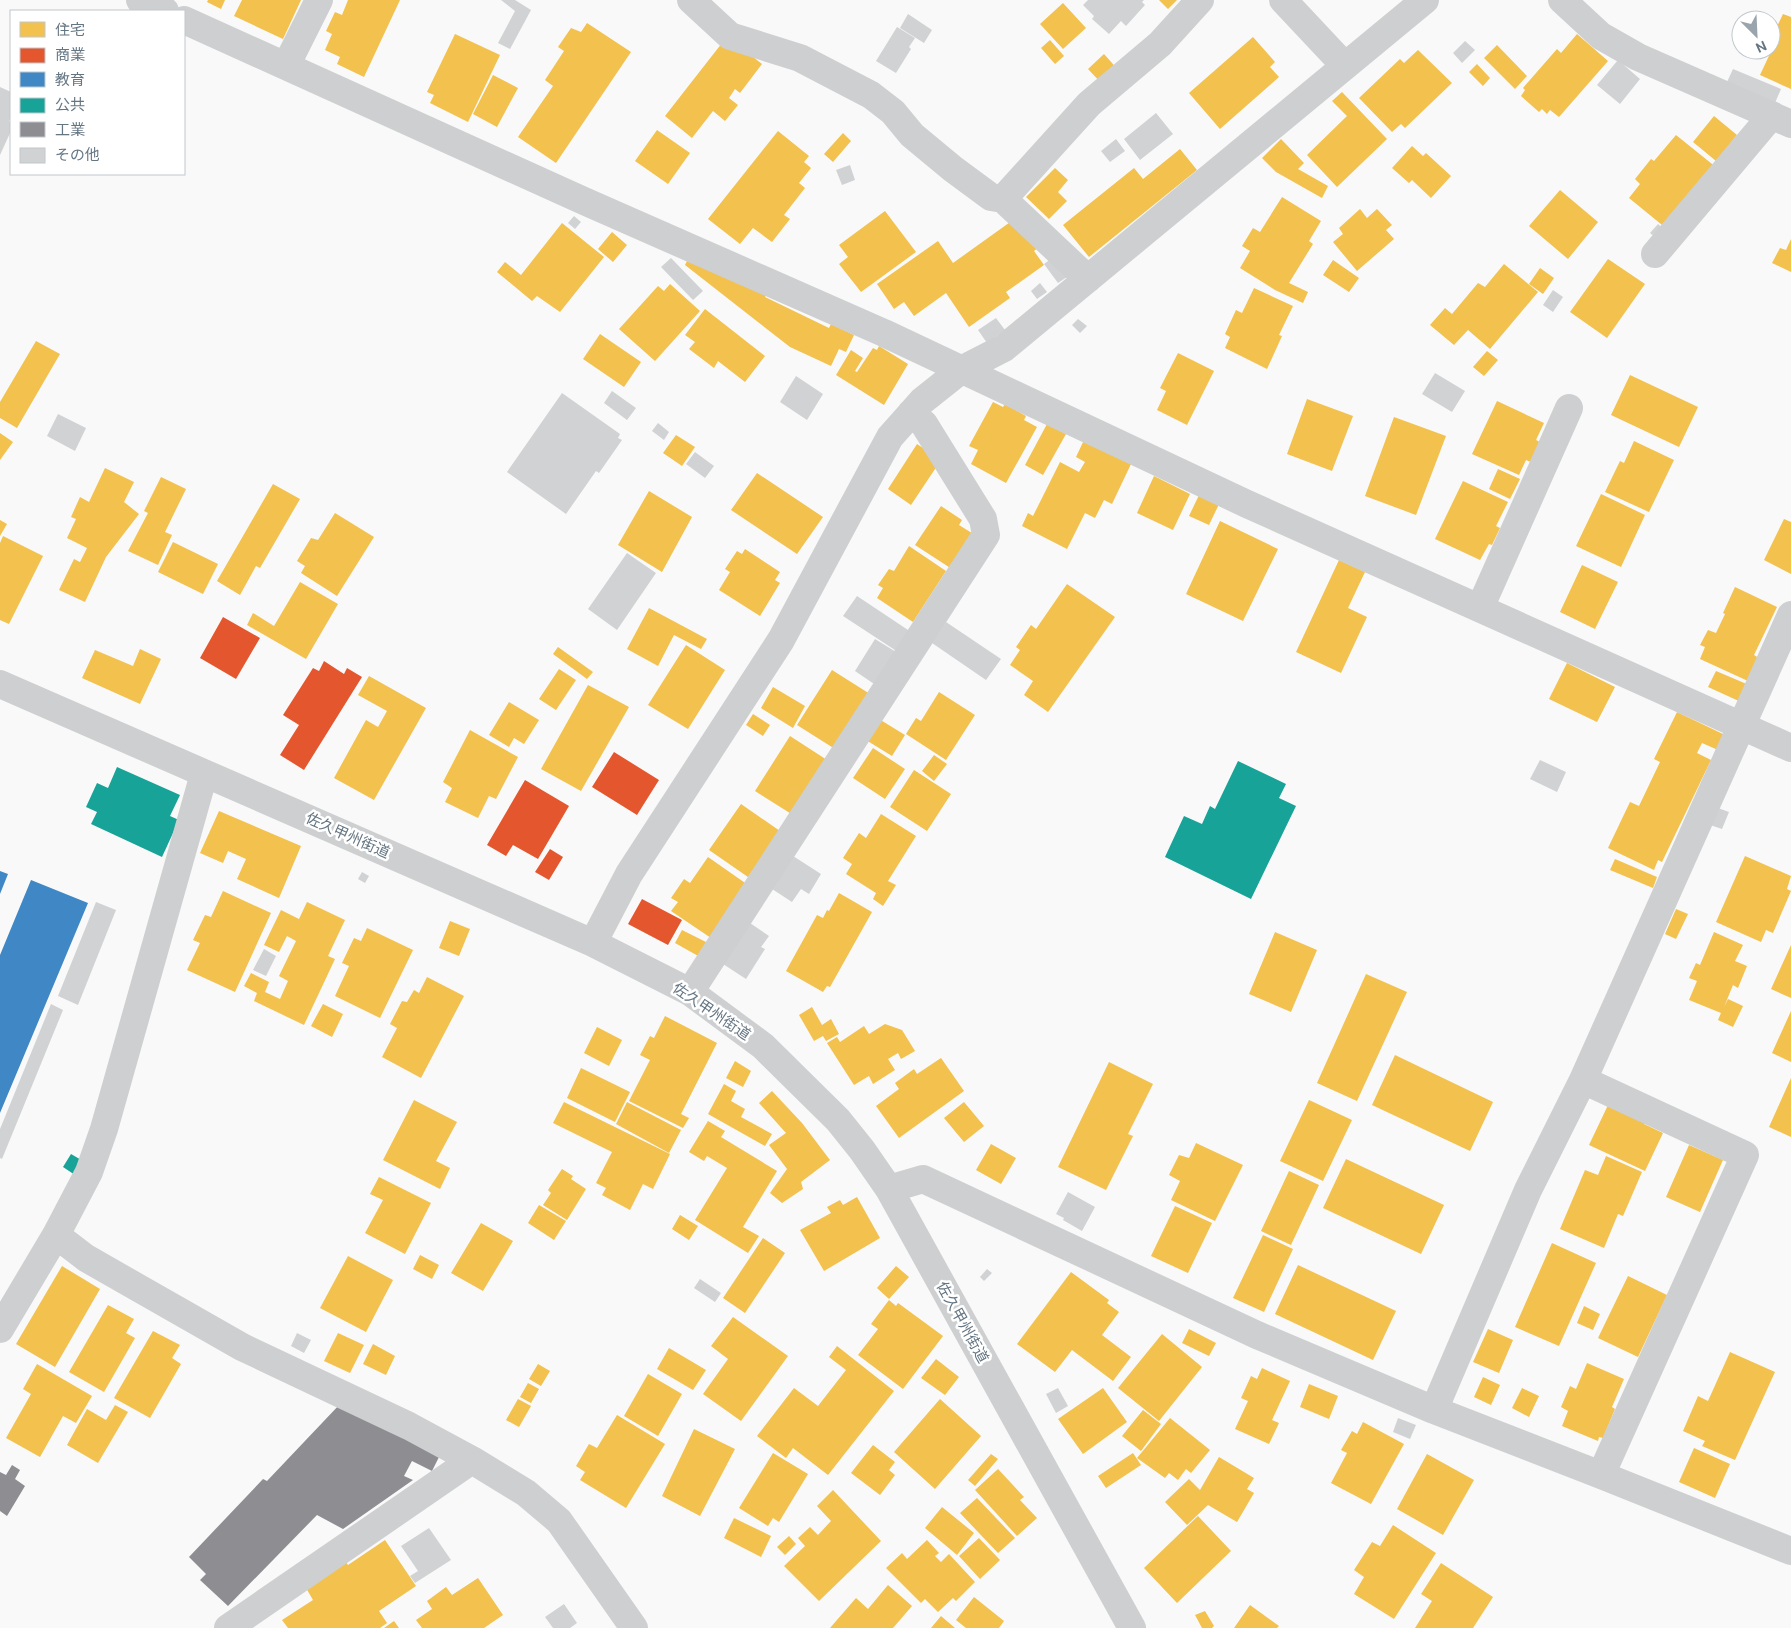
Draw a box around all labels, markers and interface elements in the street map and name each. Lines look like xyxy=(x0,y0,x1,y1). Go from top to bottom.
legend xyxy=(10,10,185,175)
north arrow xyxy=(1731,10,1781,60)
text: 住宅 xyxy=(55,21,85,38)
text: N xyxy=(1753,37,1769,56)
text: 商業 xyxy=(55,46,85,63)
text: 教育 xyxy=(55,71,85,88)
text: 公共 xyxy=(55,96,85,113)
text: 工業 xyxy=(55,121,85,138)
text: その他 xyxy=(55,146,100,163)
street label: 佐久甲州街道 xyxy=(303,809,393,861)
street label: 佐久甲州街道 xyxy=(670,979,754,1043)
street label: 佐久甲州街道 xyxy=(934,1279,992,1365)

